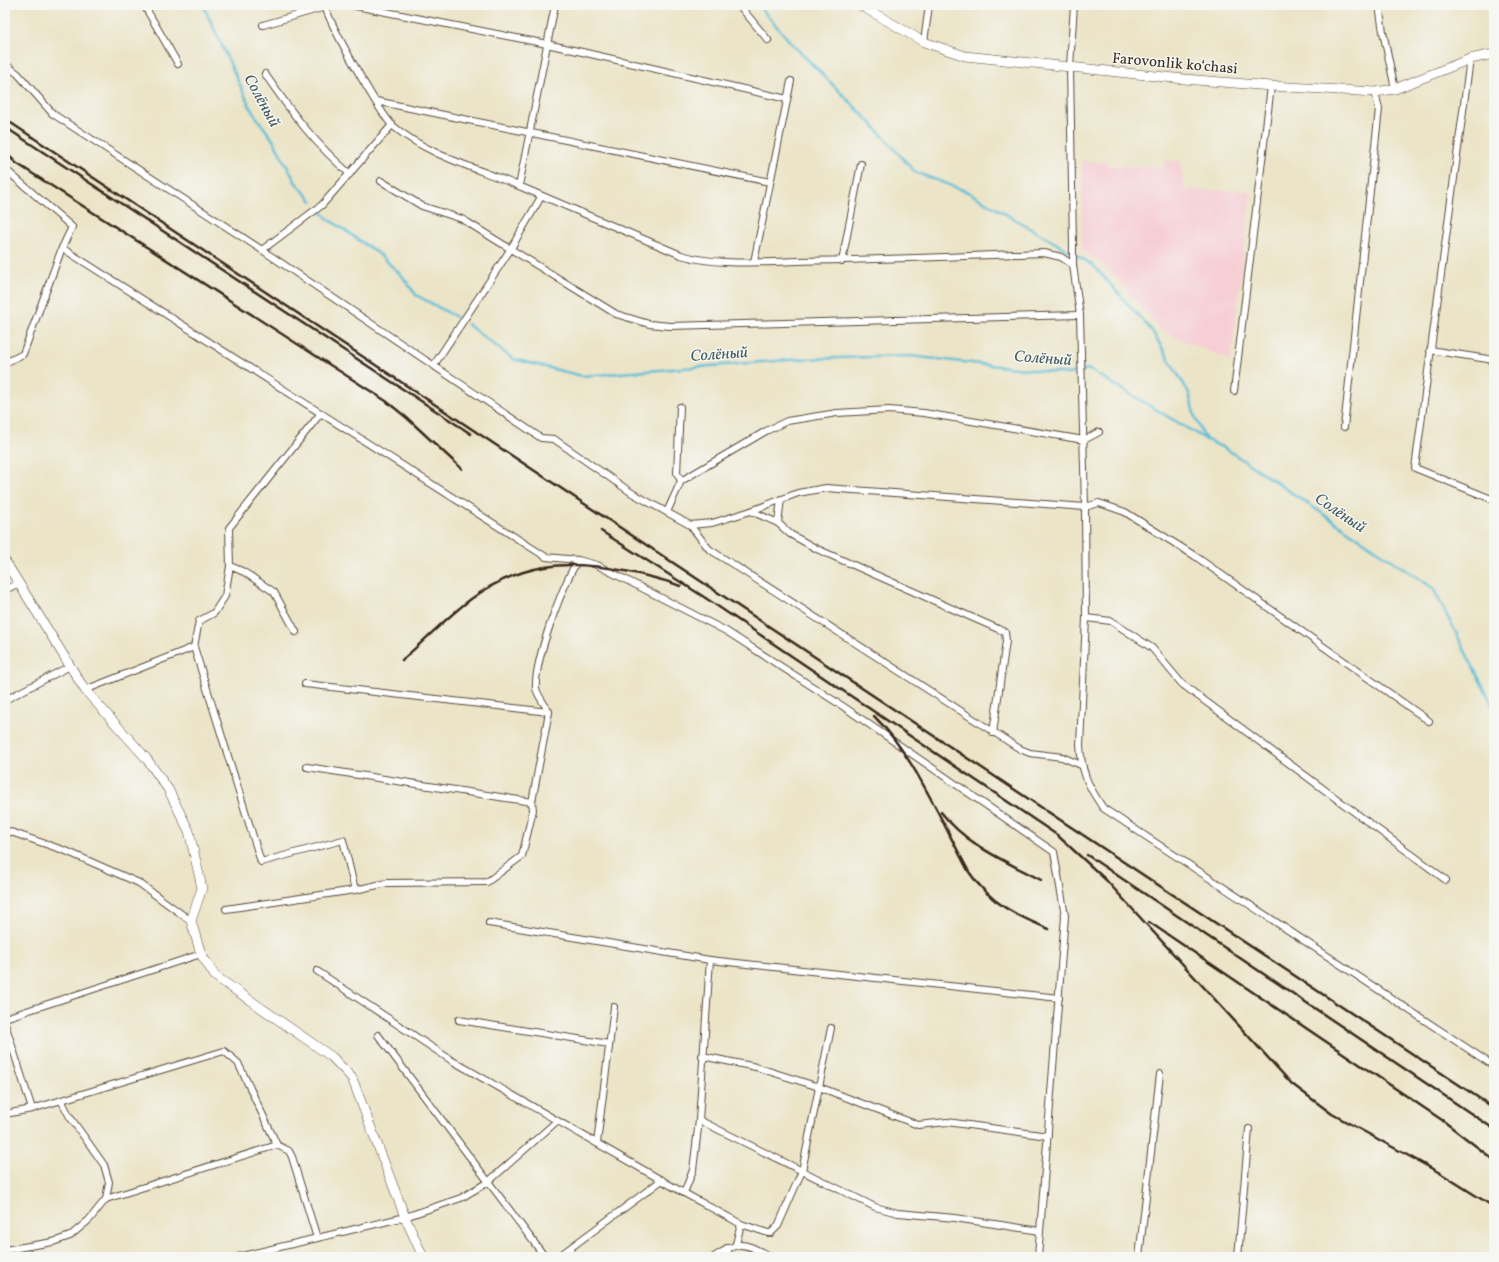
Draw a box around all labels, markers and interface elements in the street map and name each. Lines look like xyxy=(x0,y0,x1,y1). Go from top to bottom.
street label: Farovonlik koʻchasi xyxy=(1111,49,1239,80)
water label: Солёный xyxy=(238,70,285,132)
water label: Солёный xyxy=(690,342,749,368)
water label: Солёный xyxy=(1013,346,1072,372)
water label: Солёный xyxy=(1310,488,1370,539)

